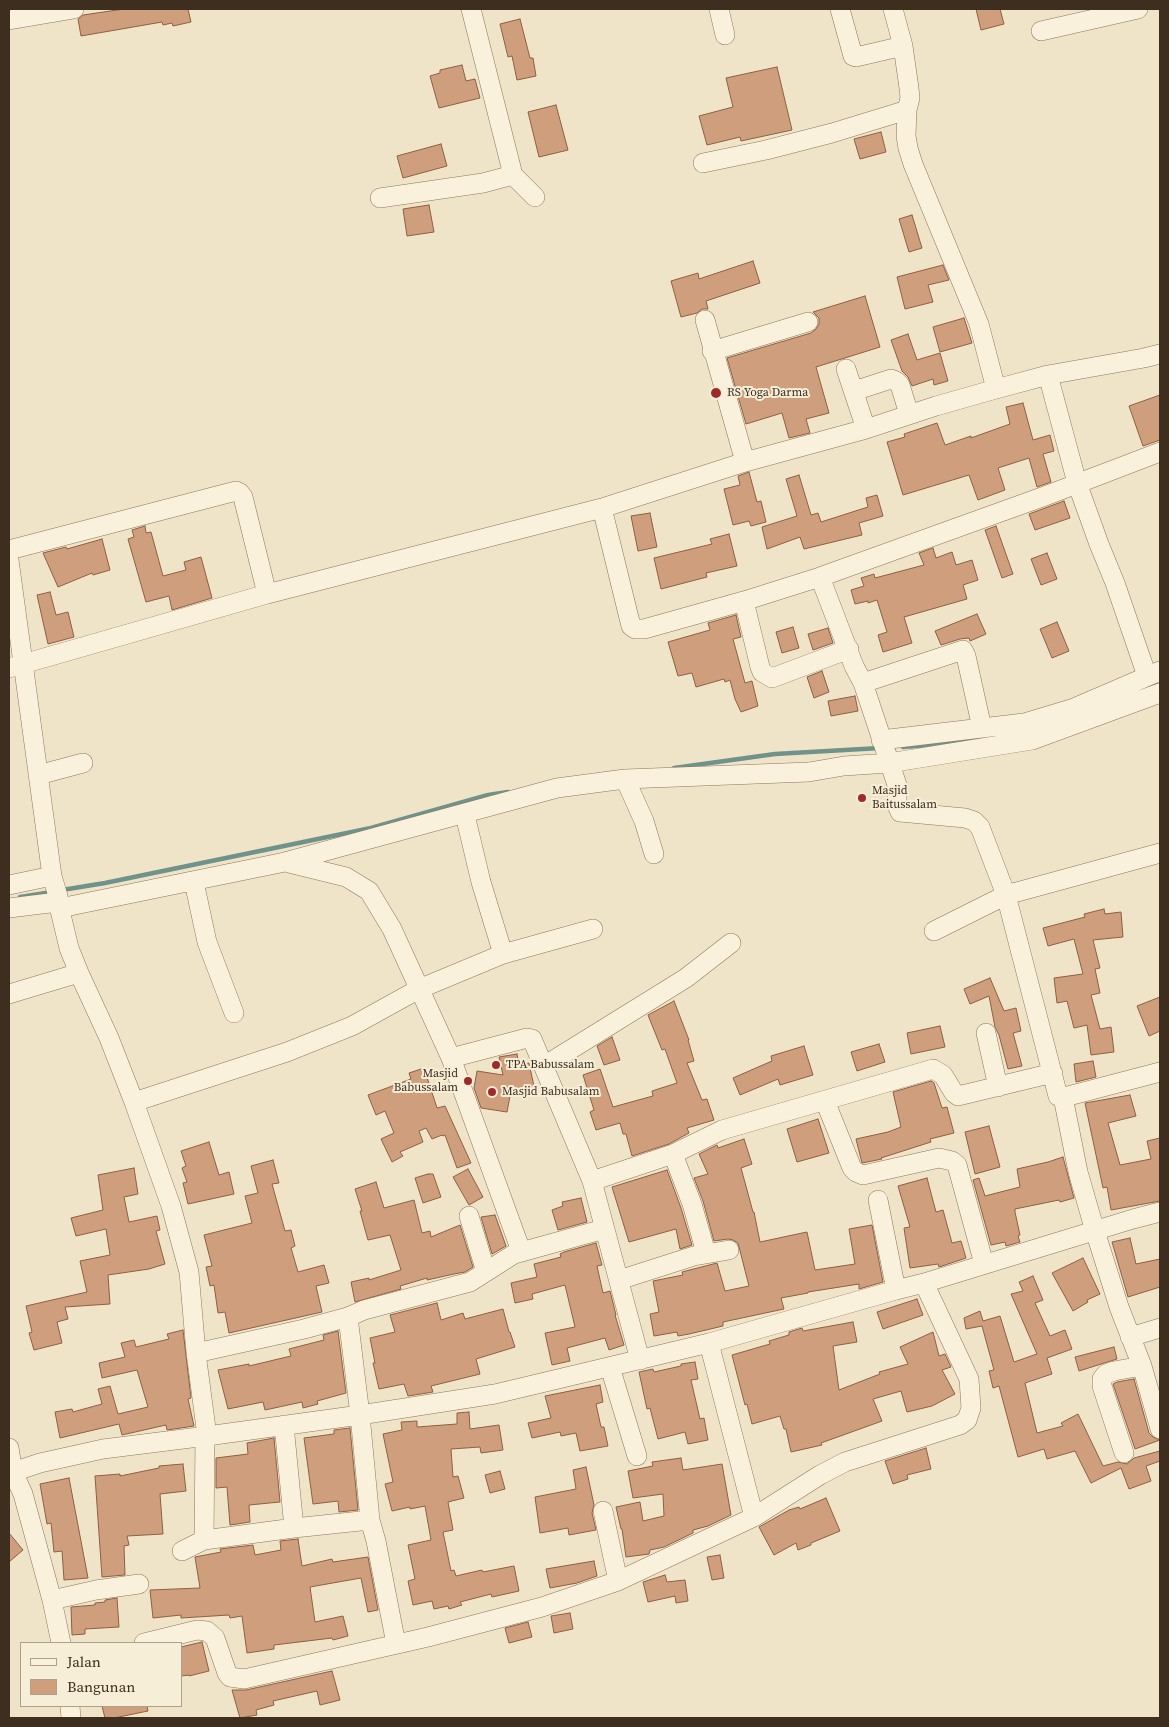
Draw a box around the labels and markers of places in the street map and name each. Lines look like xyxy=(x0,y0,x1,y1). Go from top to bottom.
marker: RS Yoga Darma xyxy=(709,386,723,400)
place label: RS Yoga Darma xyxy=(727,386,808,400)
place label: Masjid Baitussalam xyxy=(872,784,937,812)
marker: Masjid Baitussalam xyxy=(856,792,868,804)
place label: TPA Babussalam xyxy=(506,1058,595,1072)
marker: TPA Babussalam xyxy=(490,1059,502,1071)
place label: Masjid Babussalam xyxy=(394,1067,458,1095)
marker: Masjid Babussalam xyxy=(462,1075,474,1087)
place label: Masjid Babusalam xyxy=(502,1085,599,1099)
marker: Masjid Babusalam xyxy=(486,1086,498,1098)

